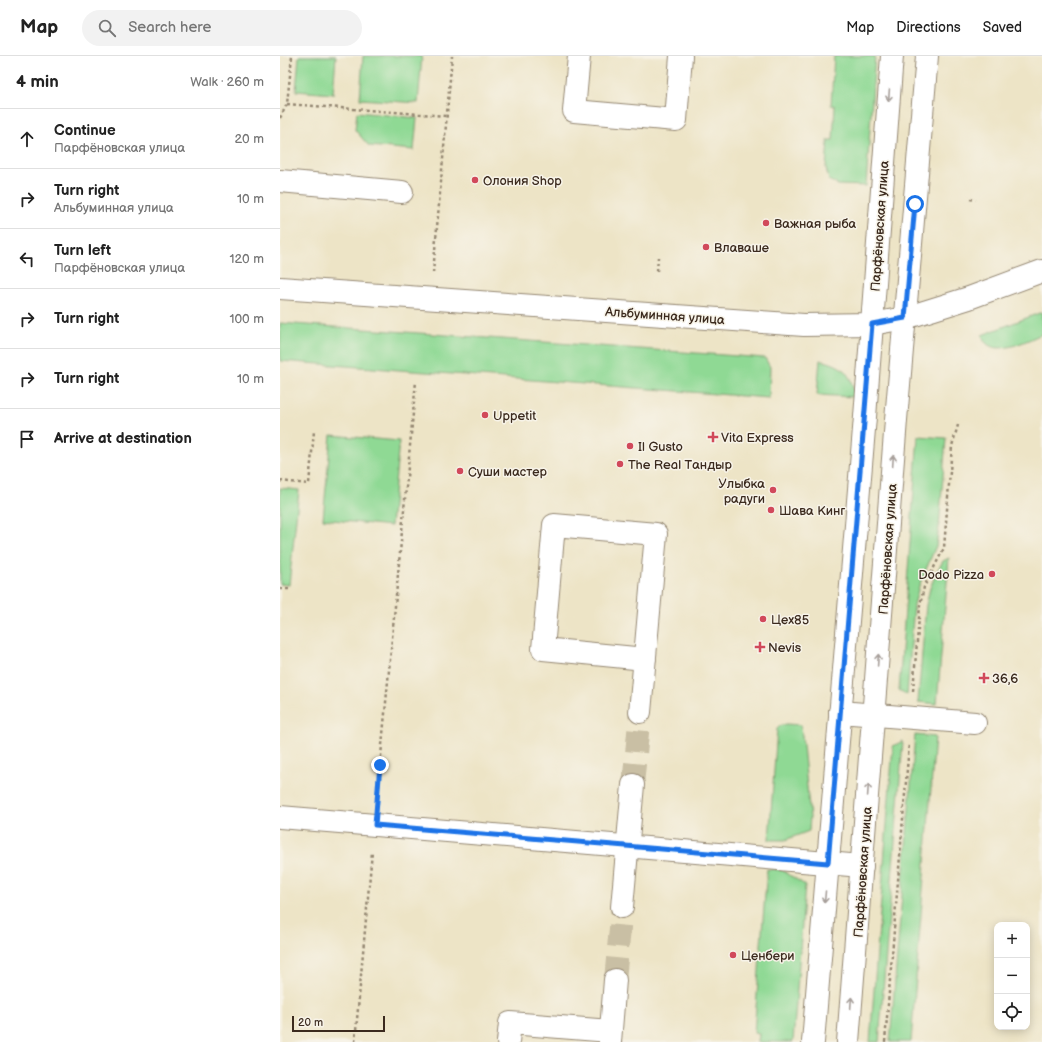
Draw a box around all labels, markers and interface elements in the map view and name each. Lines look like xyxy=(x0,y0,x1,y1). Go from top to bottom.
search box xyxy=(82,10,362,46)
text: Map xyxy=(20,16,58,39)
icon: search xyxy=(96,17,118,39)
text: Search here xyxy=(128,18,211,37)
text: Map xyxy=(846,19,874,36)
text: Directions xyxy=(896,19,961,36)
text: Saved xyxy=(983,19,1022,36)
text: 4 min xyxy=(16,72,59,92)
text: Walk · 260 m xyxy=(190,74,264,90)
one-way arrow xyxy=(886,88,893,101)
text: Continue xyxy=(54,121,116,140)
icon: ahead xyxy=(16,128,38,150)
text: 20 m xyxy=(234,131,264,147)
text: Парфёновская улица xyxy=(54,140,185,156)
street label: Парфёновская улица xyxy=(867,160,893,292)
place label: Олония Shop xyxy=(483,173,562,189)
marker: Олония Shop xyxy=(470,175,480,185)
text: Turn right xyxy=(54,181,119,200)
icon: right xyxy=(16,188,38,210)
text: 10 m xyxy=(237,191,264,207)
route start xyxy=(906,195,924,213)
text: Альбуминная улица xyxy=(54,200,174,216)
place label: Важная рыба xyxy=(774,216,857,232)
marker: Важная рыба xyxy=(761,218,771,228)
place label: Влаваше xyxy=(714,240,769,256)
text: Turn left xyxy=(54,241,111,260)
marker: Влаваше xyxy=(701,242,711,252)
icon: left xyxy=(16,248,38,270)
text: 120 m xyxy=(229,251,264,267)
text: Парфёновская улица xyxy=(54,260,185,276)
street label: Альбуминная улица xyxy=(604,304,726,328)
icon: right xyxy=(16,308,38,330)
text: Turn right xyxy=(54,309,119,328)
text: 100 m xyxy=(229,311,264,327)
icon: right xyxy=(16,368,38,390)
text: Turn right xyxy=(54,369,119,388)
text: 10 m xyxy=(237,371,264,387)
place label: Uppetit xyxy=(493,408,536,424)
marker: Uppetit xyxy=(480,410,490,420)
icon: arrive xyxy=(16,428,38,450)
text: Arrive at destination xyxy=(54,429,192,448)
place label: Vita Express xyxy=(721,430,794,446)
marker: Vita Express xyxy=(708,432,718,442)
place label: Il Gusto xyxy=(638,439,683,455)
marker: Il Gusto xyxy=(625,441,635,451)
one-way arrow xyxy=(890,455,897,468)
place label: The Real Тандыр xyxy=(628,457,732,473)
marker: The Real Тандыр xyxy=(615,459,625,469)
place label: Суши мастер xyxy=(468,464,548,480)
marker: Суши мастер xyxy=(455,466,465,476)
place label: Улыбка радуги xyxy=(718,476,765,507)
street label: Парфёновская улица xyxy=(875,483,901,615)
marker: Улыбка радуги xyxy=(768,485,778,495)
place label: Шава Кинг xyxy=(779,503,845,519)
marker: Шава Кинг xyxy=(766,505,776,515)
place label: Dodo Pizza xyxy=(918,567,984,583)
marker: Dodo Pizza xyxy=(987,569,997,579)
place label: Цех85 xyxy=(771,612,809,628)
marker: Цех85 xyxy=(758,614,768,624)
place label: Nevis xyxy=(768,640,802,656)
marker: Nevis xyxy=(755,642,765,652)
one-way arrow xyxy=(874,654,881,667)
place label: 36,6 xyxy=(992,671,1018,687)
marker: 36,6 xyxy=(979,673,989,683)
route end xyxy=(371,756,389,774)
one-way arrow xyxy=(864,784,872,797)
street label: Парфёновская улица xyxy=(850,806,876,938)
one-way arrow xyxy=(821,890,829,903)
map controls xyxy=(994,922,1030,1030)
button: + xyxy=(994,922,1030,958)
place label: Ценбери xyxy=(741,948,795,964)
marker: Ценбери xyxy=(728,950,738,960)
button: − xyxy=(994,958,1030,994)
button: locate xyxy=(994,994,1030,1030)
one-way arrow xyxy=(848,997,855,1010)
scale bar xyxy=(292,1014,385,1033)
text: 20 m xyxy=(298,1016,323,1029)

